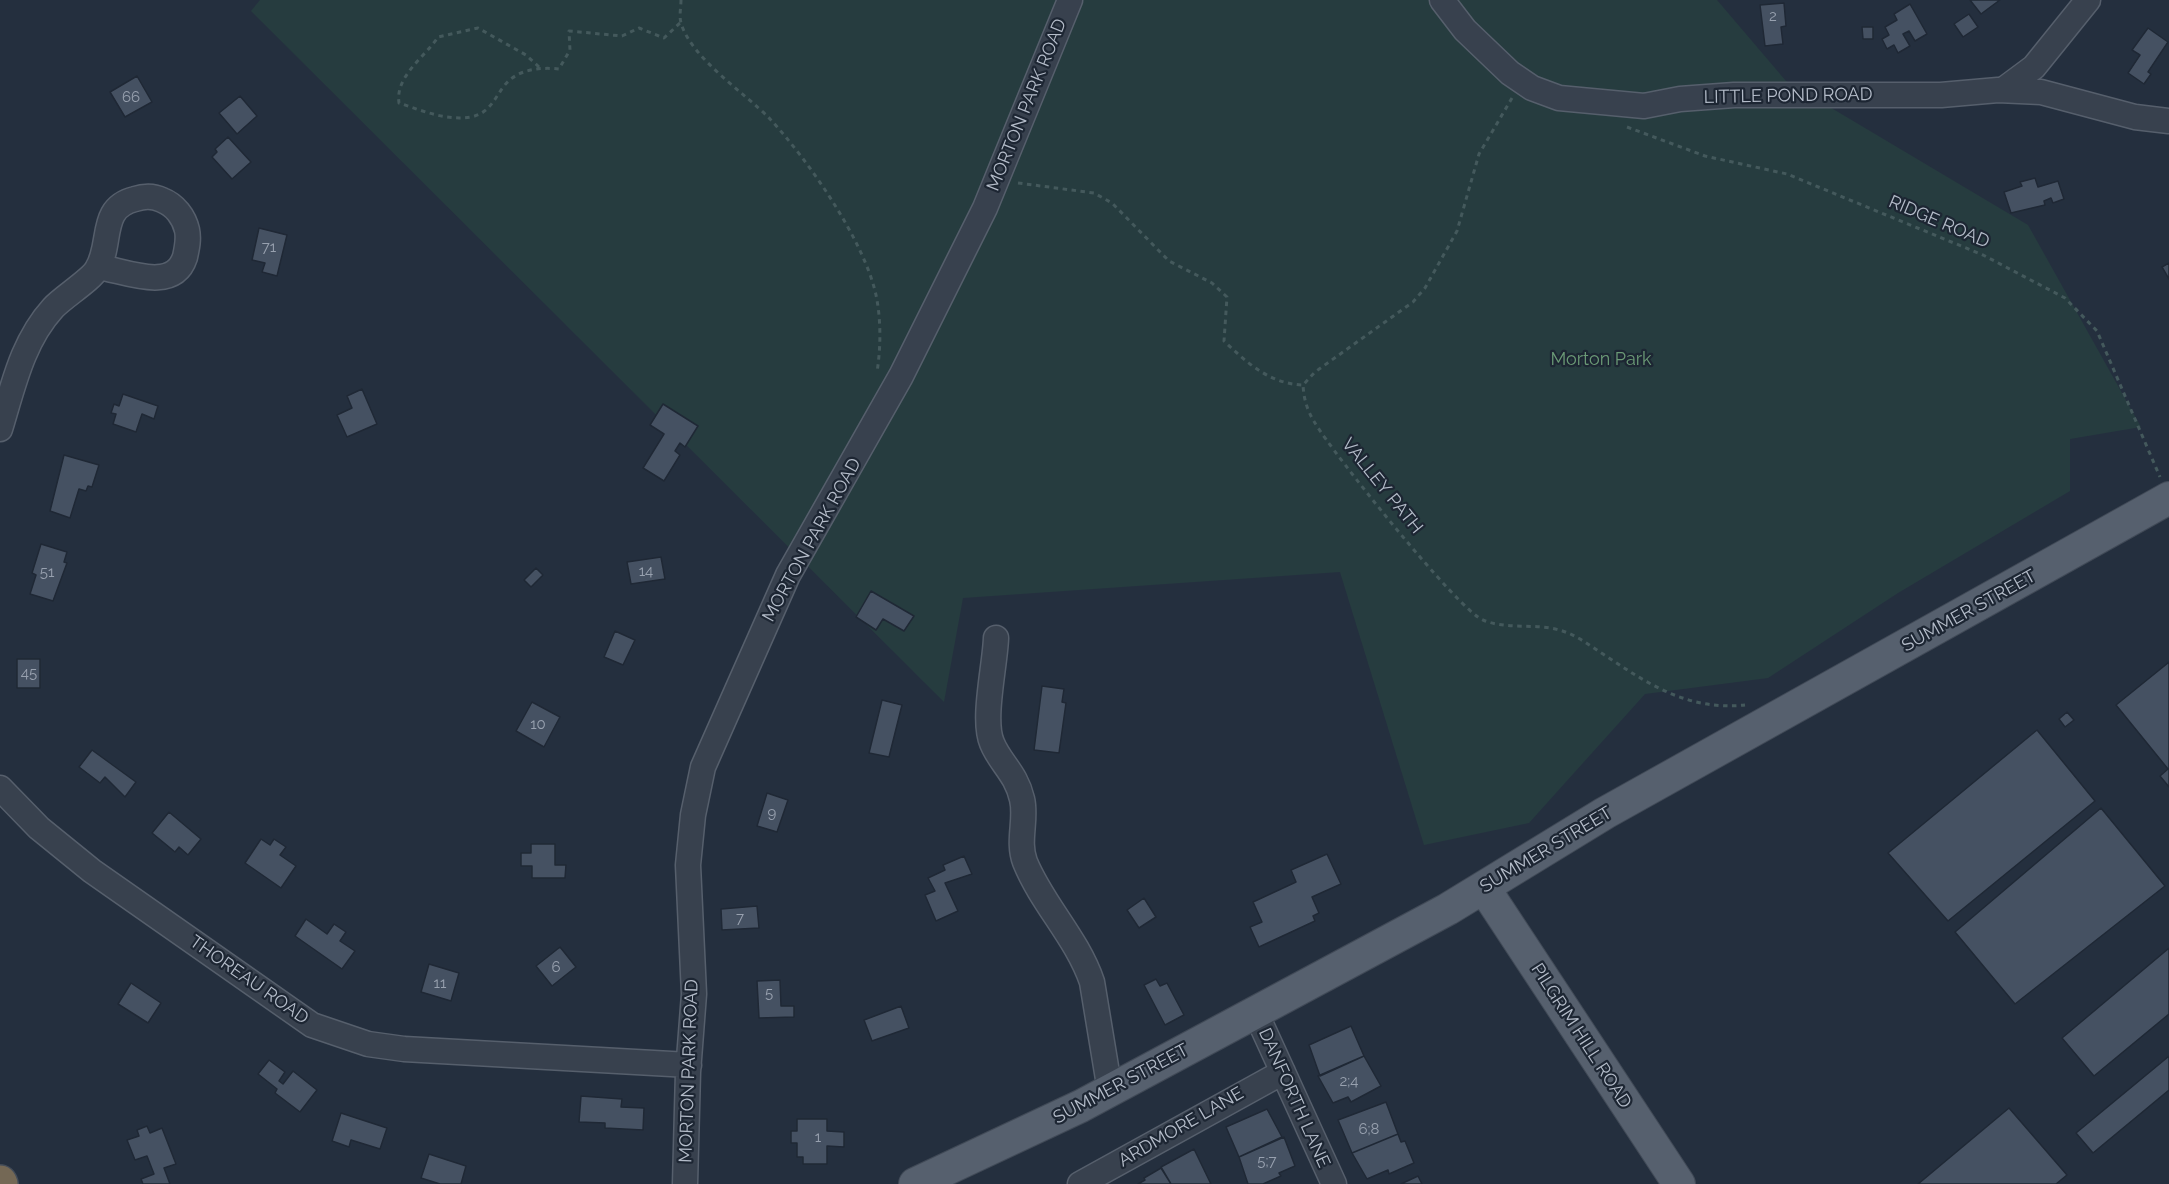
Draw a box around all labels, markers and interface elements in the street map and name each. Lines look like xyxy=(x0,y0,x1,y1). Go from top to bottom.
house number: 2 xyxy=(1769,7,1777,25)
street label: MORTON PARK ROAD xyxy=(983,16,1071,194)
street label: LITTLE POND ROAD xyxy=(1703,84,1873,108)
house number: 66 xyxy=(122,88,140,106)
street label: RIDGE ROAD xyxy=(1885,191,1993,253)
house number: 71 xyxy=(262,238,276,256)
park label: Morton Park xyxy=(1550,349,1652,371)
street label: VALLEY PATH xyxy=(1337,434,1427,538)
street label: MORTON PARK ROAD xyxy=(758,454,866,626)
house number: 14 xyxy=(639,562,653,580)
house number: 51 xyxy=(40,563,54,581)
street label: SUMMER STREET xyxy=(1898,565,2040,657)
house number: 45 xyxy=(21,664,37,682)
house number: 10 xyxy=(530,715,546,733)
street label: SUMMER STREET xyxy=(1476,802,1616,898)
house number: 9 xyxy=(768,804,776,822)
house number: 7 xyxy=(736,909,744,927)
street label: THOREAU ROAD xyxy=(185,931,313,1029)
house number: 6 xyxy=(551,958,561,976)
street label: PILGRIM HILL ROAD xyxy=(1526,960,1636,1112)
house number: 11 xyxy=(434,974,446,992)
street label: MORTON PARK ROAD xyxy=(675,979,703,1163)
house number: 5 xyxy=(765,984,773,1002)
street label: DANFORTH LANE xyxy=(1254,1025,1334,1171)
street label: SUMMER STREET xyxy=(1050,1039,1192,1129)
house number: 2;4 xyxy=(1339,1072,1359,1090)
street label: ARDMORE LANE xyxy=(1115,1082,1247,1172)
house number: 6;8 xyxy=(1358,1120,1380,1138)
house number: 1 xyxy=(815,1128,821,1146)
house number: 5;7 xyxy=(1257,1152,1277,1170)

